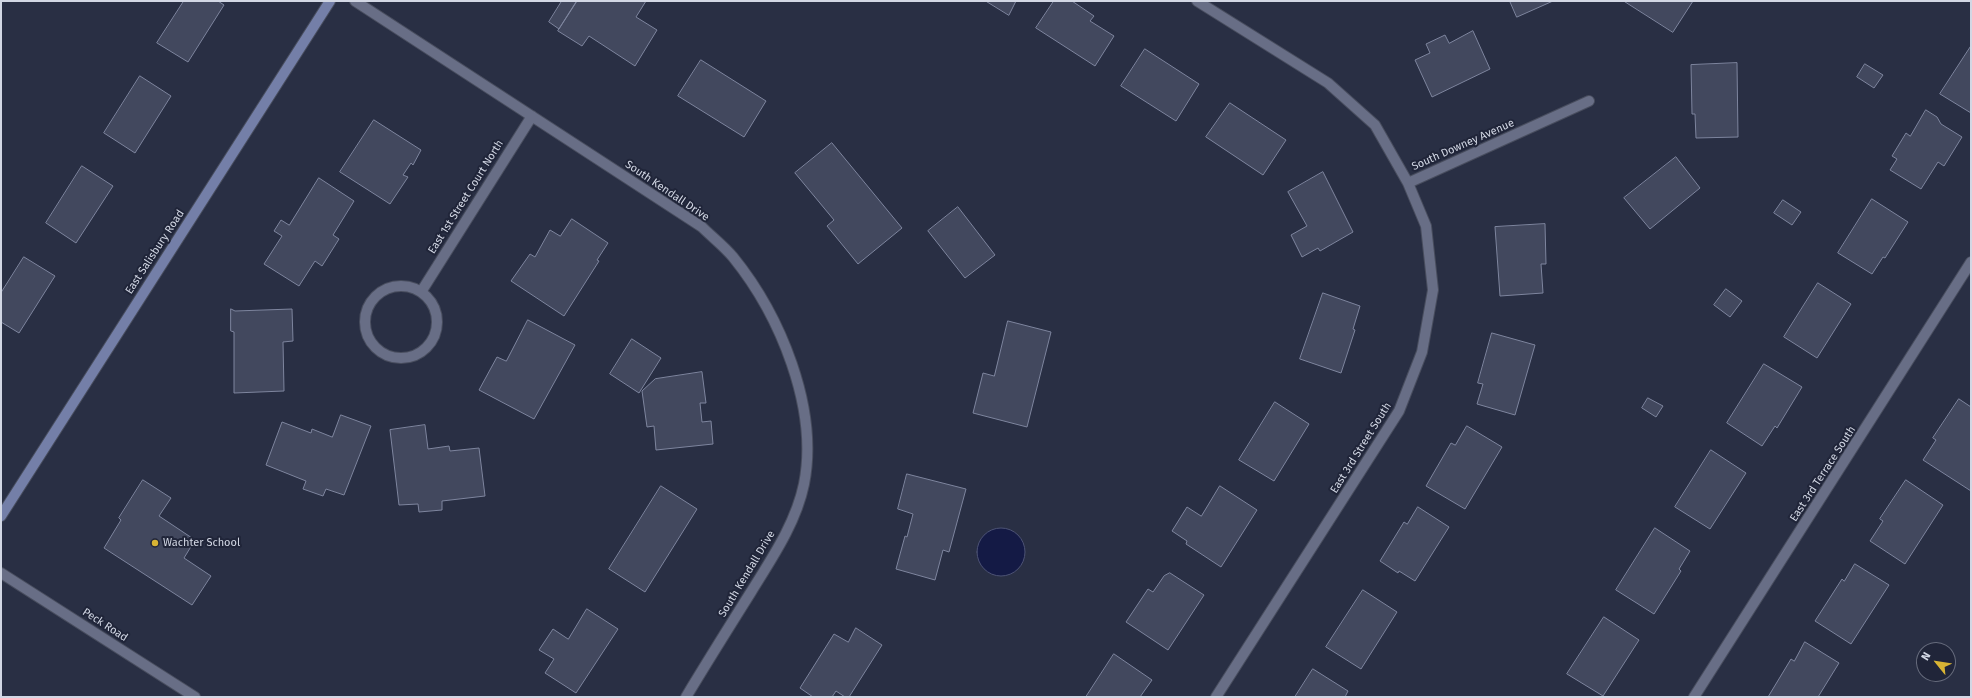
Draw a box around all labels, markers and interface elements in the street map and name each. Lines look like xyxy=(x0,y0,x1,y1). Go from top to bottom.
street label: South Downey Avenue xyxy=(1410,116,1516,174)
street label: East 1st Street Court North xyxy=(426,138,506,256)
street label: South Kendall Drive xyxy=(622,158,712,224)
street label: East Salisbury Road xyxy=(123,207,187,297)
street label: East 3rd Street South xyxy=(1328,400,1394,496)
street label: East 3rd Terrace South xyxy=(1787,424,1859,524)
street label: South Kendall Drive xyxy=(716,528,778,620)
place label: Wachter School xyxy=(163,536,240,550)
marker: Wachter School xyxy=(150,538,160,548)
street label: Peck Road xyxy=(80,606,130,644)
north arrow xyxy=(1916,642,1956,682)
text: N xyxy=(1919,650,1933,663)

